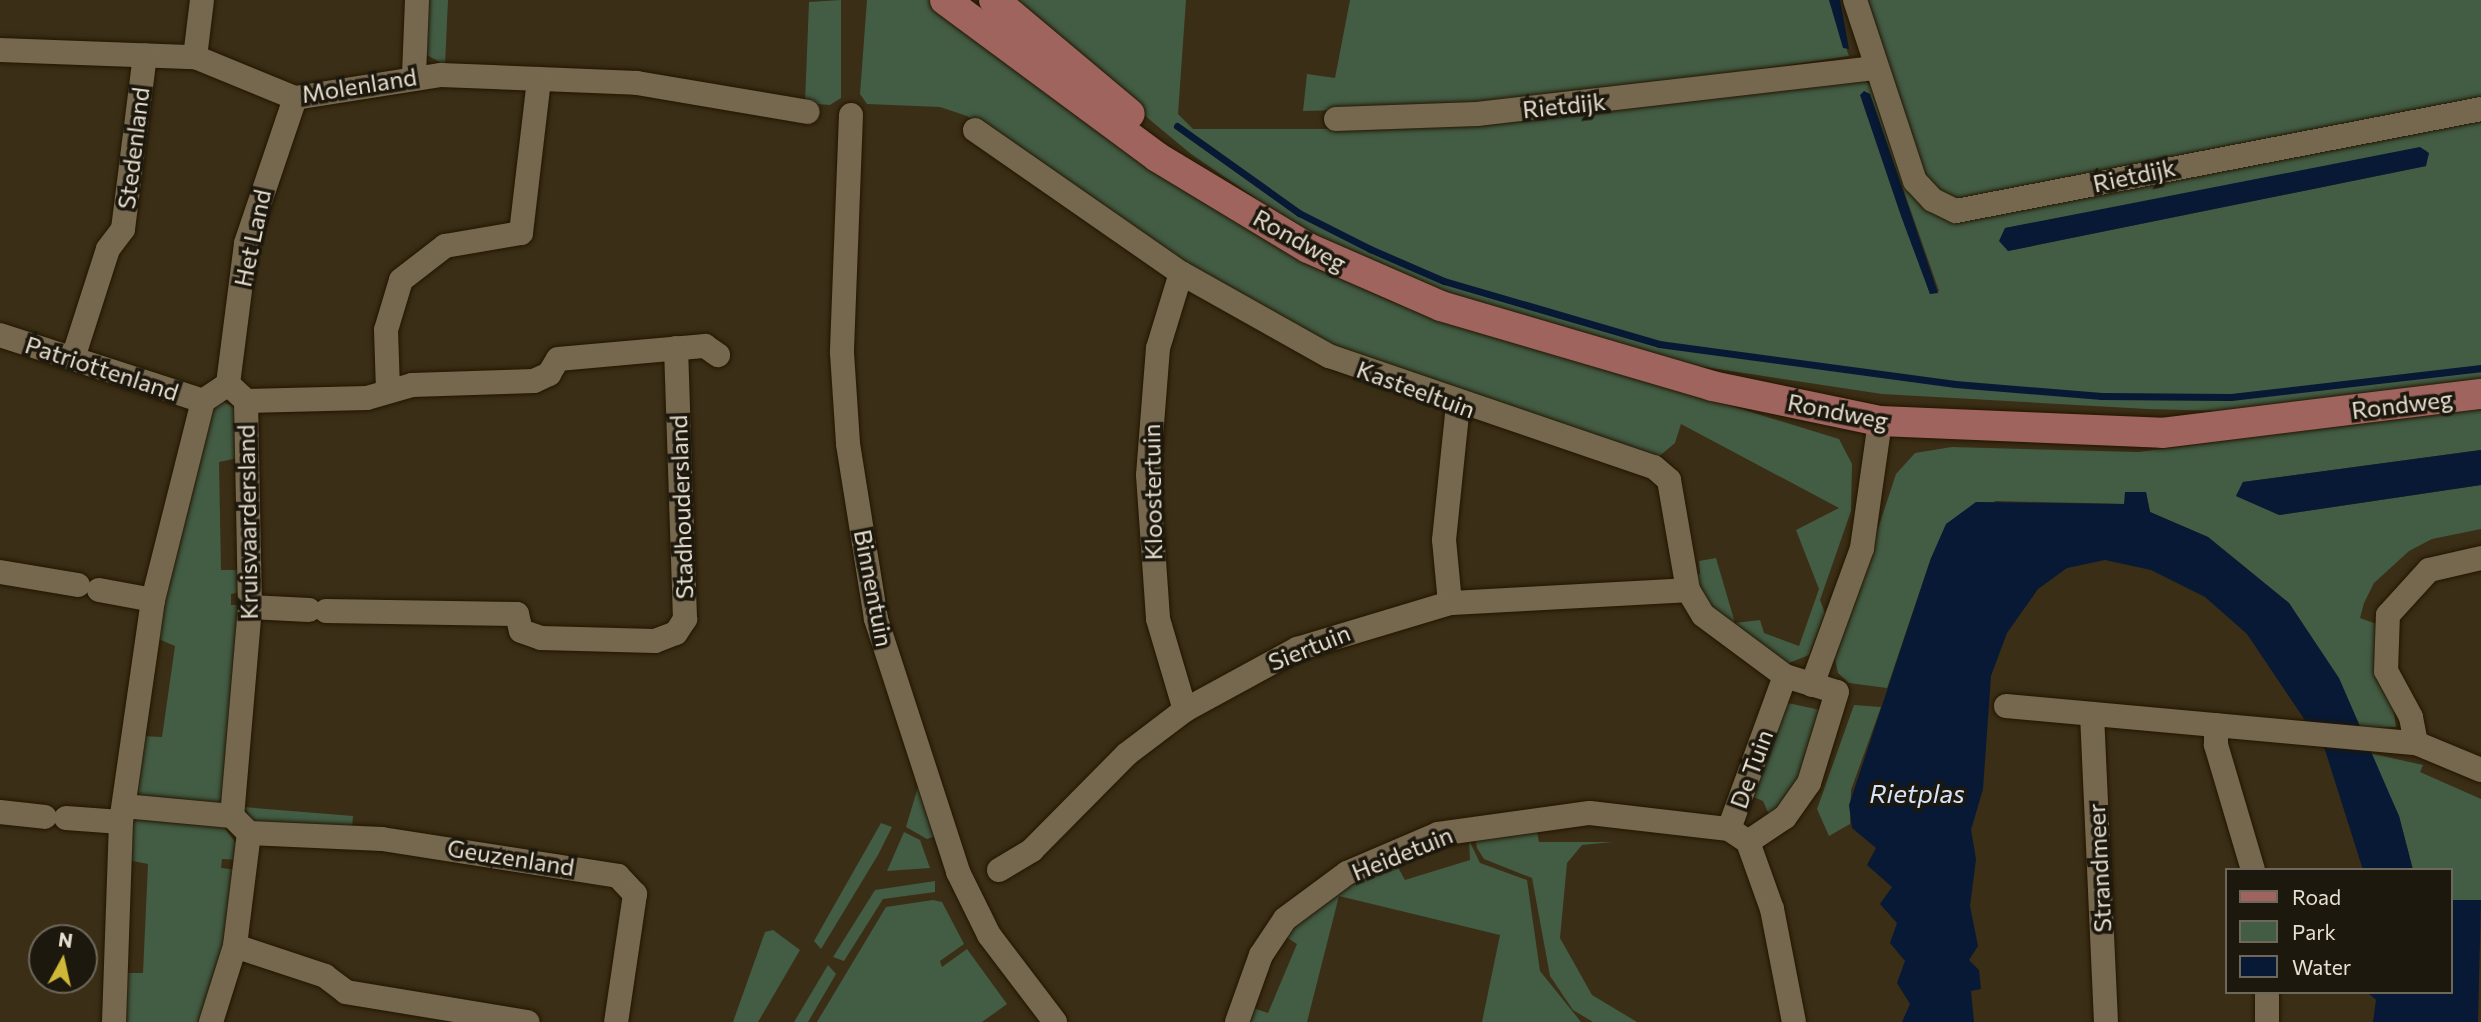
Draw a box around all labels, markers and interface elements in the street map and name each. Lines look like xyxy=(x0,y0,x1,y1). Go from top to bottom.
street label: Molenland xyxy=(299,62,419,108)
street label: Stedenland xyxy=(111,85,155,211)
street label: Rietdijk xyxy=(1521,86,1607,124)
street label: Rietdijk xyxy=(2090,152,2178,198)
street label: Het Land xyxy=(228,187,276,289)
street label: Rondweg xyxy=(1249,203,1351,277)
street label: Patriottenland xyxy=(22,330,182,406)
street label: Kasteeltuin xyxy=(1353,354,1479,424)
street label: Rondweg xyxy=(2350,384,2454,424)
street label: Rondweg xyxy=(1785,387,1891,435)
street label: Stadhoudersland xyxy=(663,414,699,600)
street label: Kloostertuin xyxy=(1136,423,1168,561)
street label: Kruisvaardersland xyxy=(231,424,263,620)
street label: Binnentuin xyxy=(849,527,899,649)
street label: Siertuin xyxy=(1264,618,1354,676)
street label: De Tuin xyxy=(1724,726,1778,812)
water label: Rietplas xyxy=(1869,777,1965,809)
street label: Strandmeer xyxy=(2081,803,2117,933)
street label: Heidetuin xyxy=(1347,820,1457,886)
street label: Geuzenland xyxy=(445,833,577,881)
legend xyxy=(2226,868,2453,994)
text: Road xyxy=(2292,884,2341,909)
text: Park xyxy=(2292,919,2336,944)
north arrow xyxy=(28,924,98,994)
text: N xyxy=(57,927,74,952)
text: Water xyxy=(2292,954,2351,979)

